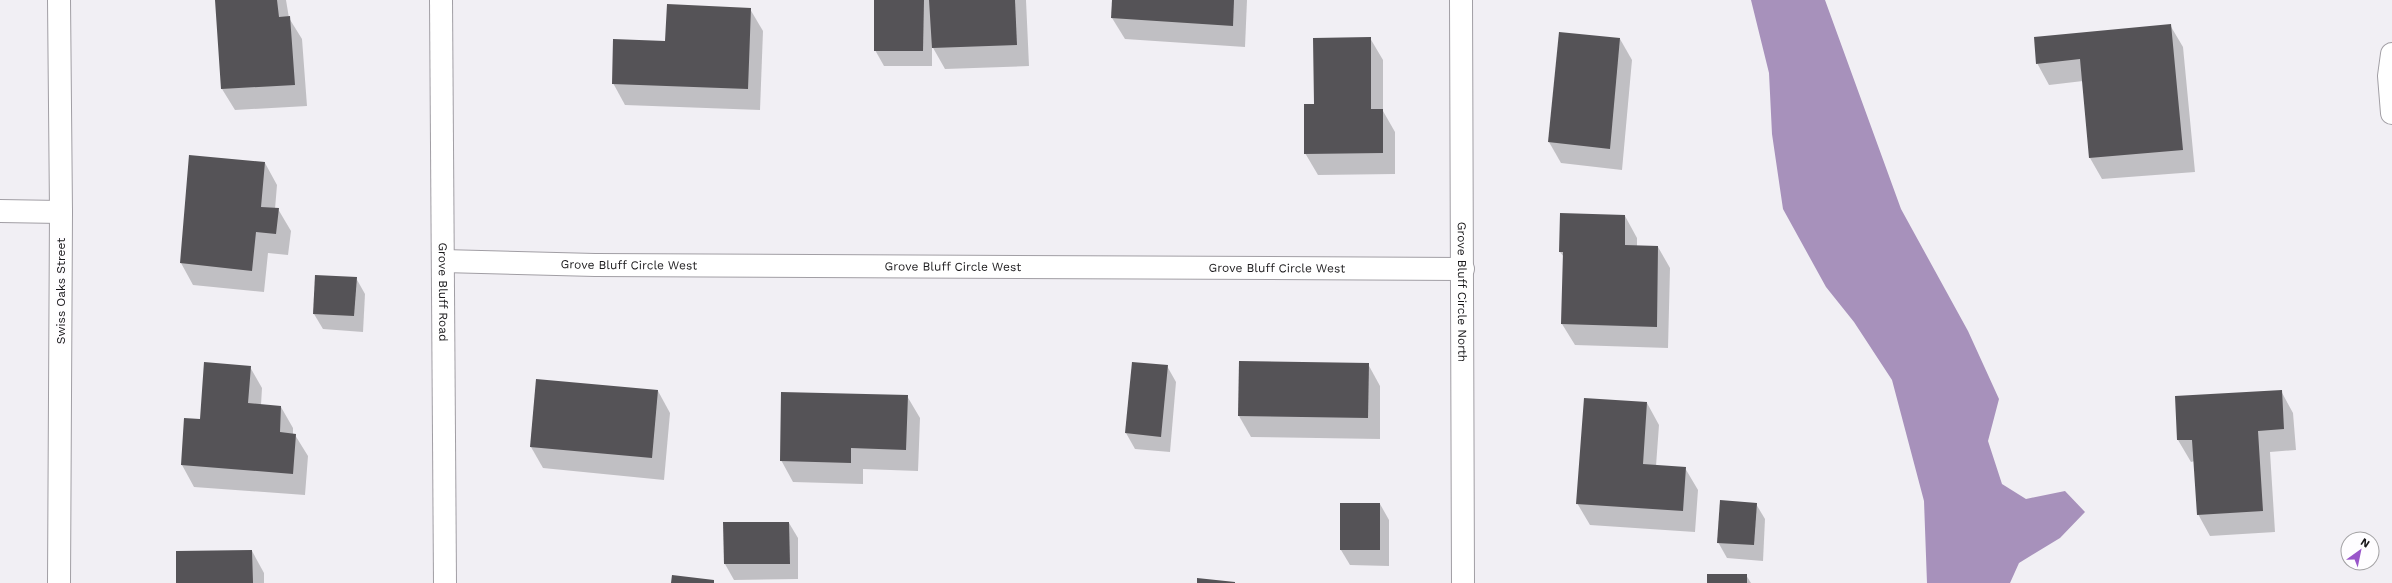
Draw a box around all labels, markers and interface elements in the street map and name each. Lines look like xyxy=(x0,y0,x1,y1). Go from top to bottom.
street label: Grove Bluff Circle North xyxy=(1455,222,1469,362)
street label: Swiss Oaks Street xyxy=(54,238,68,344)
street label: Grove Bluff Road xyxy=(436,242,450,342)
street label: Grove Bluff Circle West xyxy=(560,257,697,272)
street label: Grove Bluff Circle West xyxy=(885,259,1021,274)
street label: Grove Bluff Circle West xyxy=(1209,261,1345,275)
north arrow xyxy=(2340,531,2380,571)
text: N xyxy=(2358,535,2372,551)

